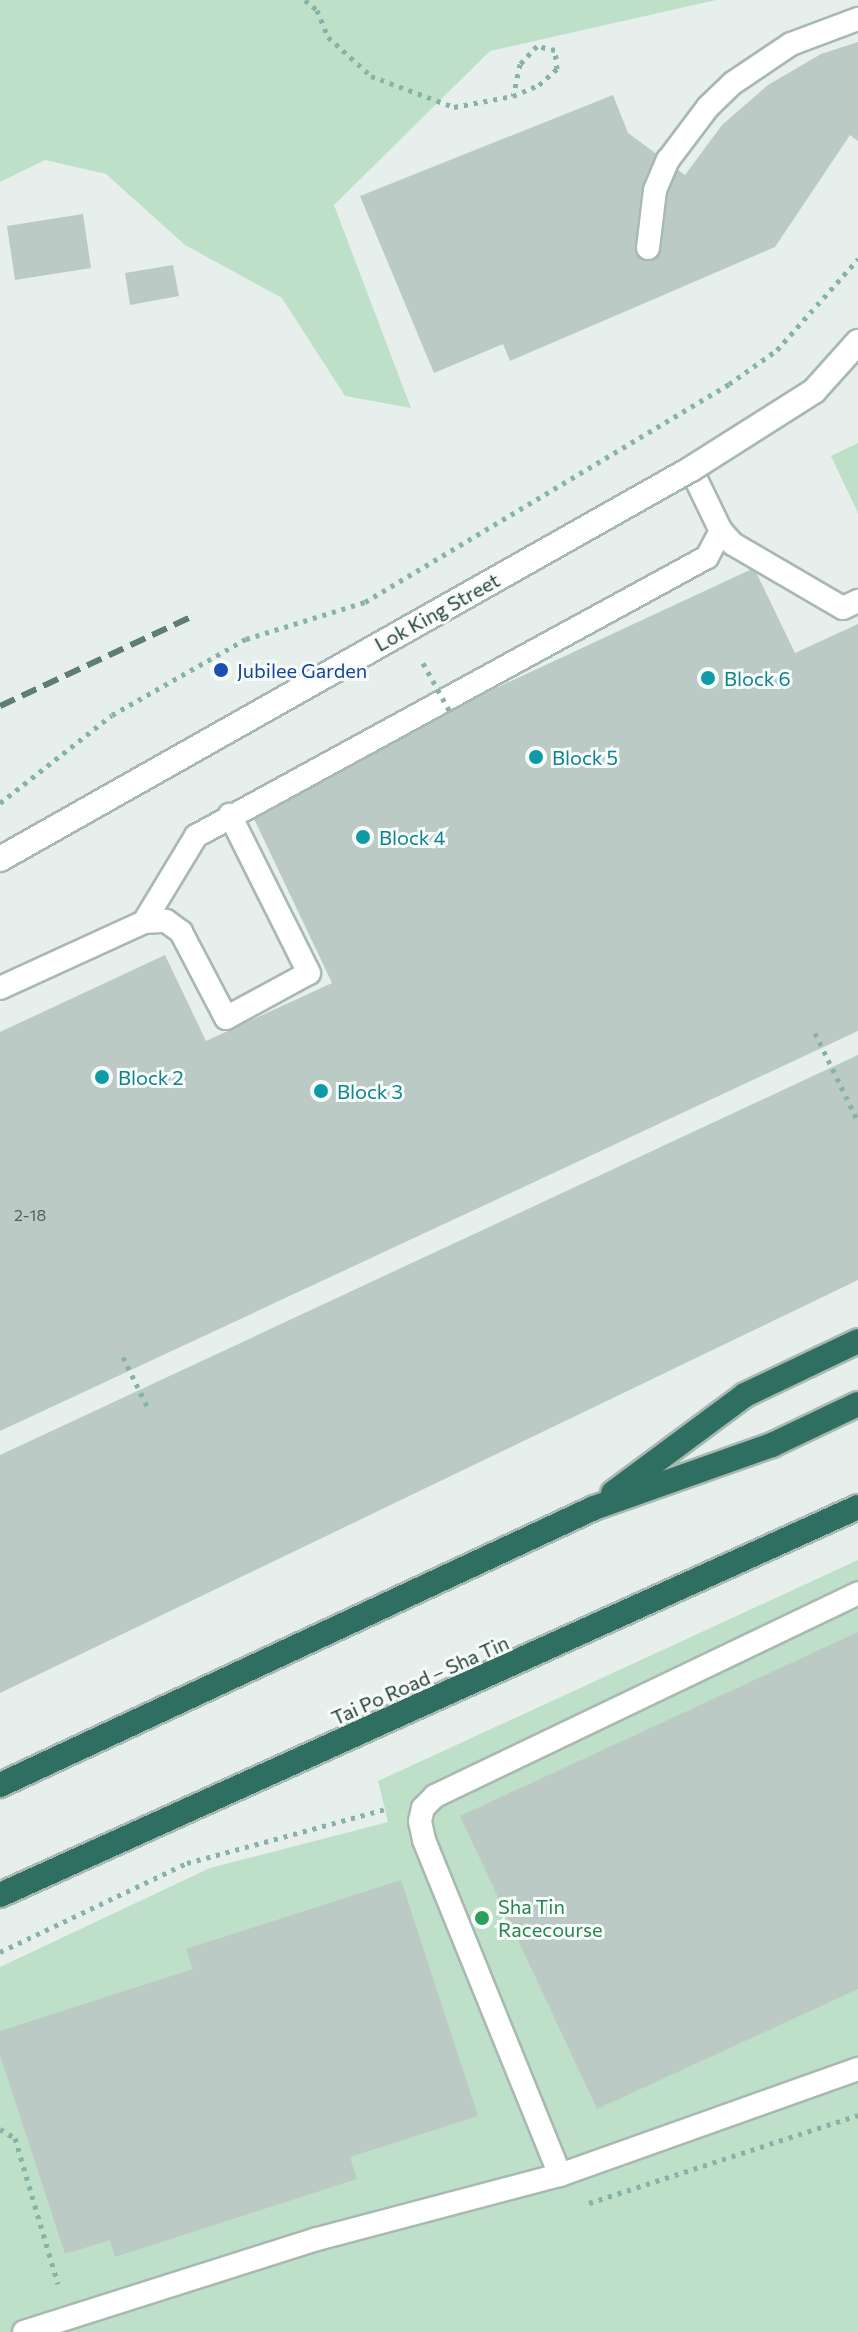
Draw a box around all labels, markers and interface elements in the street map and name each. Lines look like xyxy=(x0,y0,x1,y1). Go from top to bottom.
street label: Lok King Street xyxy=(370,568,504,656)
place label: Jubilee Garden xyxy=(237,658,367,682)
marker: Jubilee Garden xyxy=(212,661,230,679)
place label: Block 6 xyxy=(724,666,791,690)
marker: Block 6 xyxy=(699,669,717,687)
place label: Block 5 xyxy=(552,745,618,769)
marker: Block 5 xyxy=(527,748,545,766)
place label: Block 4 xyxy=(379,825,445,849)
marker: Block 4 xyxy=(354,828,372,846)
place label: Block 2 xyxy=(118,1065,184,1089)
marker: Block 2 xyxy=(93,1068,111,1086)
place label: Block 3 xyxy=(337,1079,403,1103)
marker: Block 3 xyxy=(312,1082,330,1100)
house number: 2-18 xyxy=(14,1205,46,1225)
street label: Tai Po Road – Sha Tin xyxy=(328,1630,512,1730)
place label: Sha Tin Racecourse xyxy=(498,1894,603,1941)
marker: Sha Tin Racecourse xyxy=(473,1909,491,1927)

